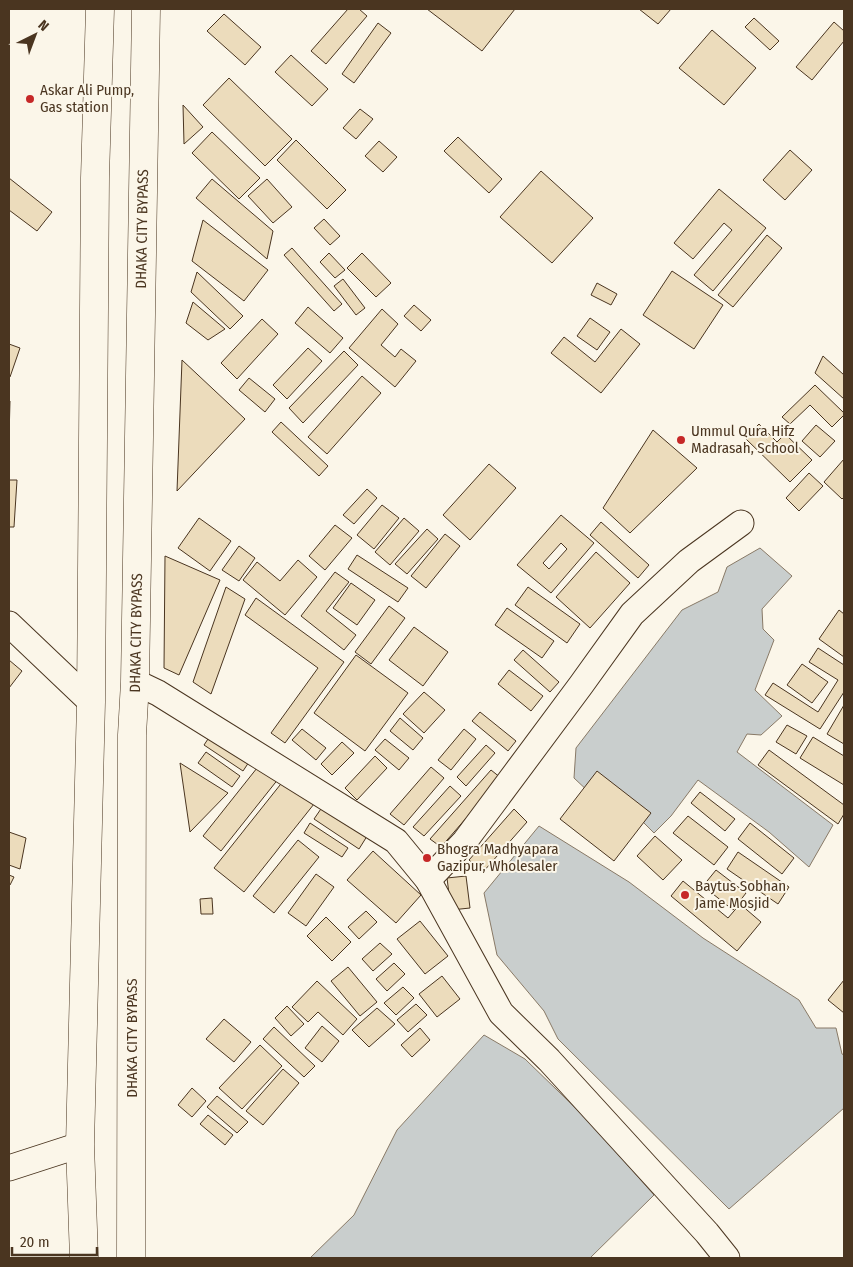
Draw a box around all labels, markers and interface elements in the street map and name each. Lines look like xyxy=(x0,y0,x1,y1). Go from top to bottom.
north arrow xyxy=(10,10,60,60)
text: N xyxy=(35,17,52,35)
place label: Askar Ali Pump, Gas station xyxy=(40,81,134,116)
marker: Askar Ali Pump, Gas station xyxy=(24,93,36,105)
street label: DHAKA CITY BYPASS xyxy=(132,169,152,289)
place label: Ummul Qura Hifz Madrasah, School xyxy=(691,422,799,457)
marker: Ummul Qura Hifz Madrasah, School xyxy=(675,434,687,446)
street label: DHAKA CITY BYPASS xyxy=(126,573,146,693)
place label: Bhogra Madhyapara Gazipur, Wholesaler xyxy=(437,840,559,875)
marker: Bhogra Madhyapara Gazipur, Wholesaler xyxy=(421,852,433,864)
place label: Baytus Sobhan Jame Mosjid xyxy=(695,877,786,912)
marker: Baytus Sobhan Jame Mosjid xyxy=(679,889,691,901)
street label: DHAKA CITY BYPASS xyxy=(123,978,141,1098)
scale bar xyxy=(12,1224,98,1256)
text: 20 m xyxy=(20,1233,50,1251)

